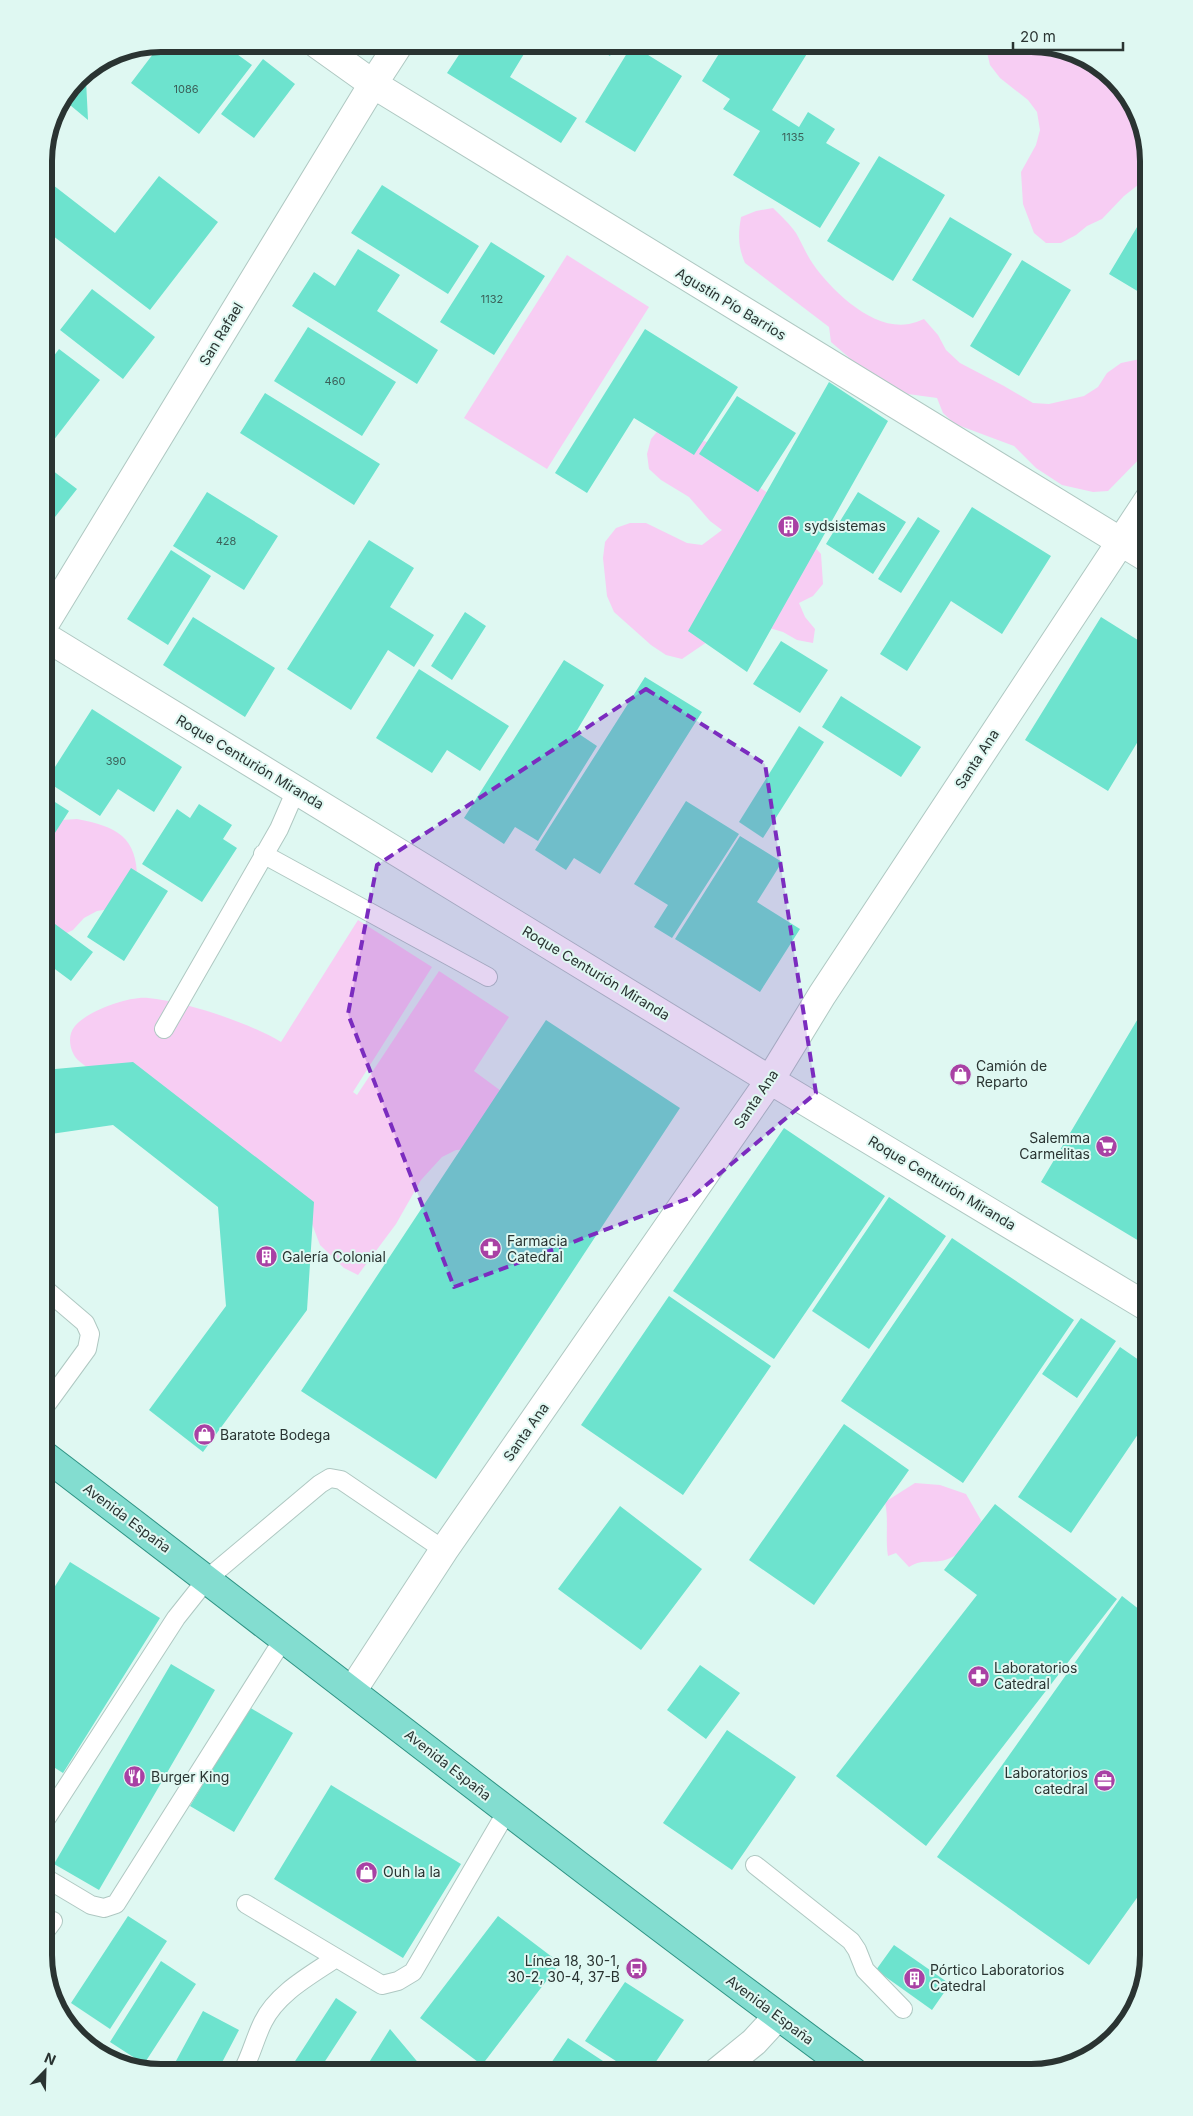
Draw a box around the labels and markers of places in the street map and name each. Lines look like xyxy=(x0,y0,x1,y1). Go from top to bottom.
building icon: sydsistemas xyxy=(776,514,800,538)
place label: sydsistemas xyxy=(804,517,886,534)
place label: Camión de Reparto xyxy=(976,1057,1047,1090)
shop icon: Camión de Reparto xyxy=(948,1062,972,1086)
place label: Salemma Carmelitas xyxy=(1019,1129,1090,1162)
supermarket icon: Salemma Carmelitas xyxy=(1094,1134,1118,1158)
place label: Farmacia Catedral xyxy=(507,1232,568,1265)
pharmacy icon: Farmacia Catedral xyxy=(479,1237,503,1261)
building icon: Galería Colonial xyxy=(254,1245,278,1269)
place label: Galería Colonial xyxy=(282,1248,386,1265)
shop icon: Baratote Bodega xyxy=(192,1423,216,1447)
place label: Baratote Bodega xyxy=(220,1426,330,1443)
place label: Laboratorios Catedral xyxy=(994,1659,1077,1692)
pharmacy icon: Laboratorios Catedral xyxy=(966,1664,990,1688)
place label: Laboratorios catedral xyxy=(1005,1764,1088,1797)
restaurant icon: Burger King xyxy=(123,1765,147,1789)
place label: Burger King xyxy=(151,1768,229,1785)
office icon: Laboratorios catedral xyxy=(1092,1769,1116,1793)
shop icon: Ouh la la xyxy=(355,1860,379,1884)
place label: Ouh la la xyxy=(383,1863,441,1880)
place label: Línea 18, 30-1, 30-2, 30-4, 37-B xyxy=(507,1952,620,1985)
bus stop icon: Línea 18, 30-1, 30-2, 30-4, 37-B xyxy=(624,1957,648,1981)
place label: Pórtico Laboratorios Catedral xyxy=(930,1961,1064,1994)
building icon: Pórtico Laboratorios Catedral xyxy=(902,1966,926,1990)

